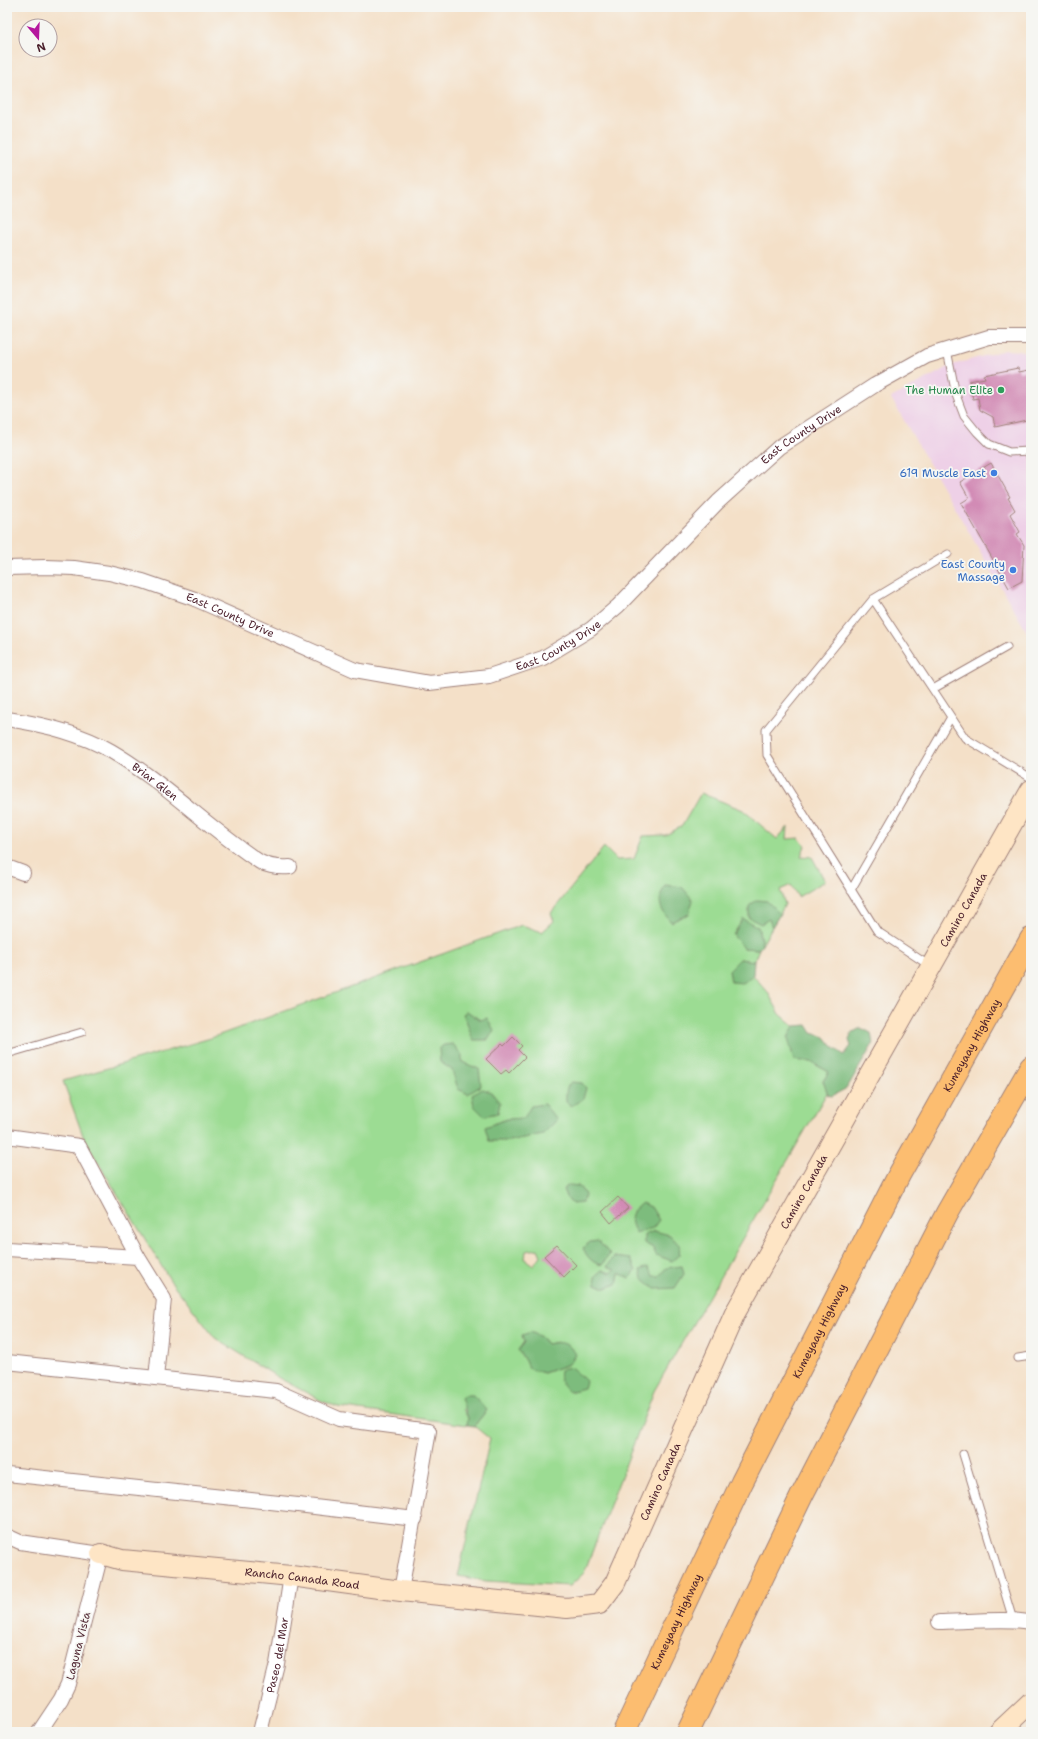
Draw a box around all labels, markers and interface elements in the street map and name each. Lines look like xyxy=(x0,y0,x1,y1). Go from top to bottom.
north arrow xyxy=(18,18,58,58)
text: N xyxy=(34,38,48,56)
place label: The Human Elite xyxy=(905,383,993,398)
marker: The Human Elite xyxy=(996,385,1006,395)
street label: East County Drive xyxy=(758,402,844,468)
place label: 619 Muscle East xyxy=(900,466,986,481)
marker: 619 Muscle East xyxy=(989,468,999,478)
place label: East County Massage xyxy=(941,557,1005,585)
marker: East County Massage xyxy=(1008,565,1018,575)
street label: East County Drive xyxy=(184,589,277,641)
street label: East County Drive xyxy=(514,617,604,675)
street label: Briar Glen xyxy=(129,759,181,804)
street label: Camino Canada xyxy=(937,870,991,950)
street label: Kumeyaay Highway xyxy=(940,996,1004,1095)
street label: Camino Canada xyxy=(777,1152,831,1232)
street label: Kumeyaay Highway xyxy=(789,1281,850,1381)
street label: Camino Canada xyxy=(637,1440,684,1523)
street label: Rancho Canada Road xyxy=(244,1565,360,1593)
street label: Kumeyaay Highway xyxy=(647,1571,706,1673)
street label: Laguna Vista xyxy=(63,1610,94,1682)
street label: Paseo del Mar xyxy=(263,1616,292,1695)

